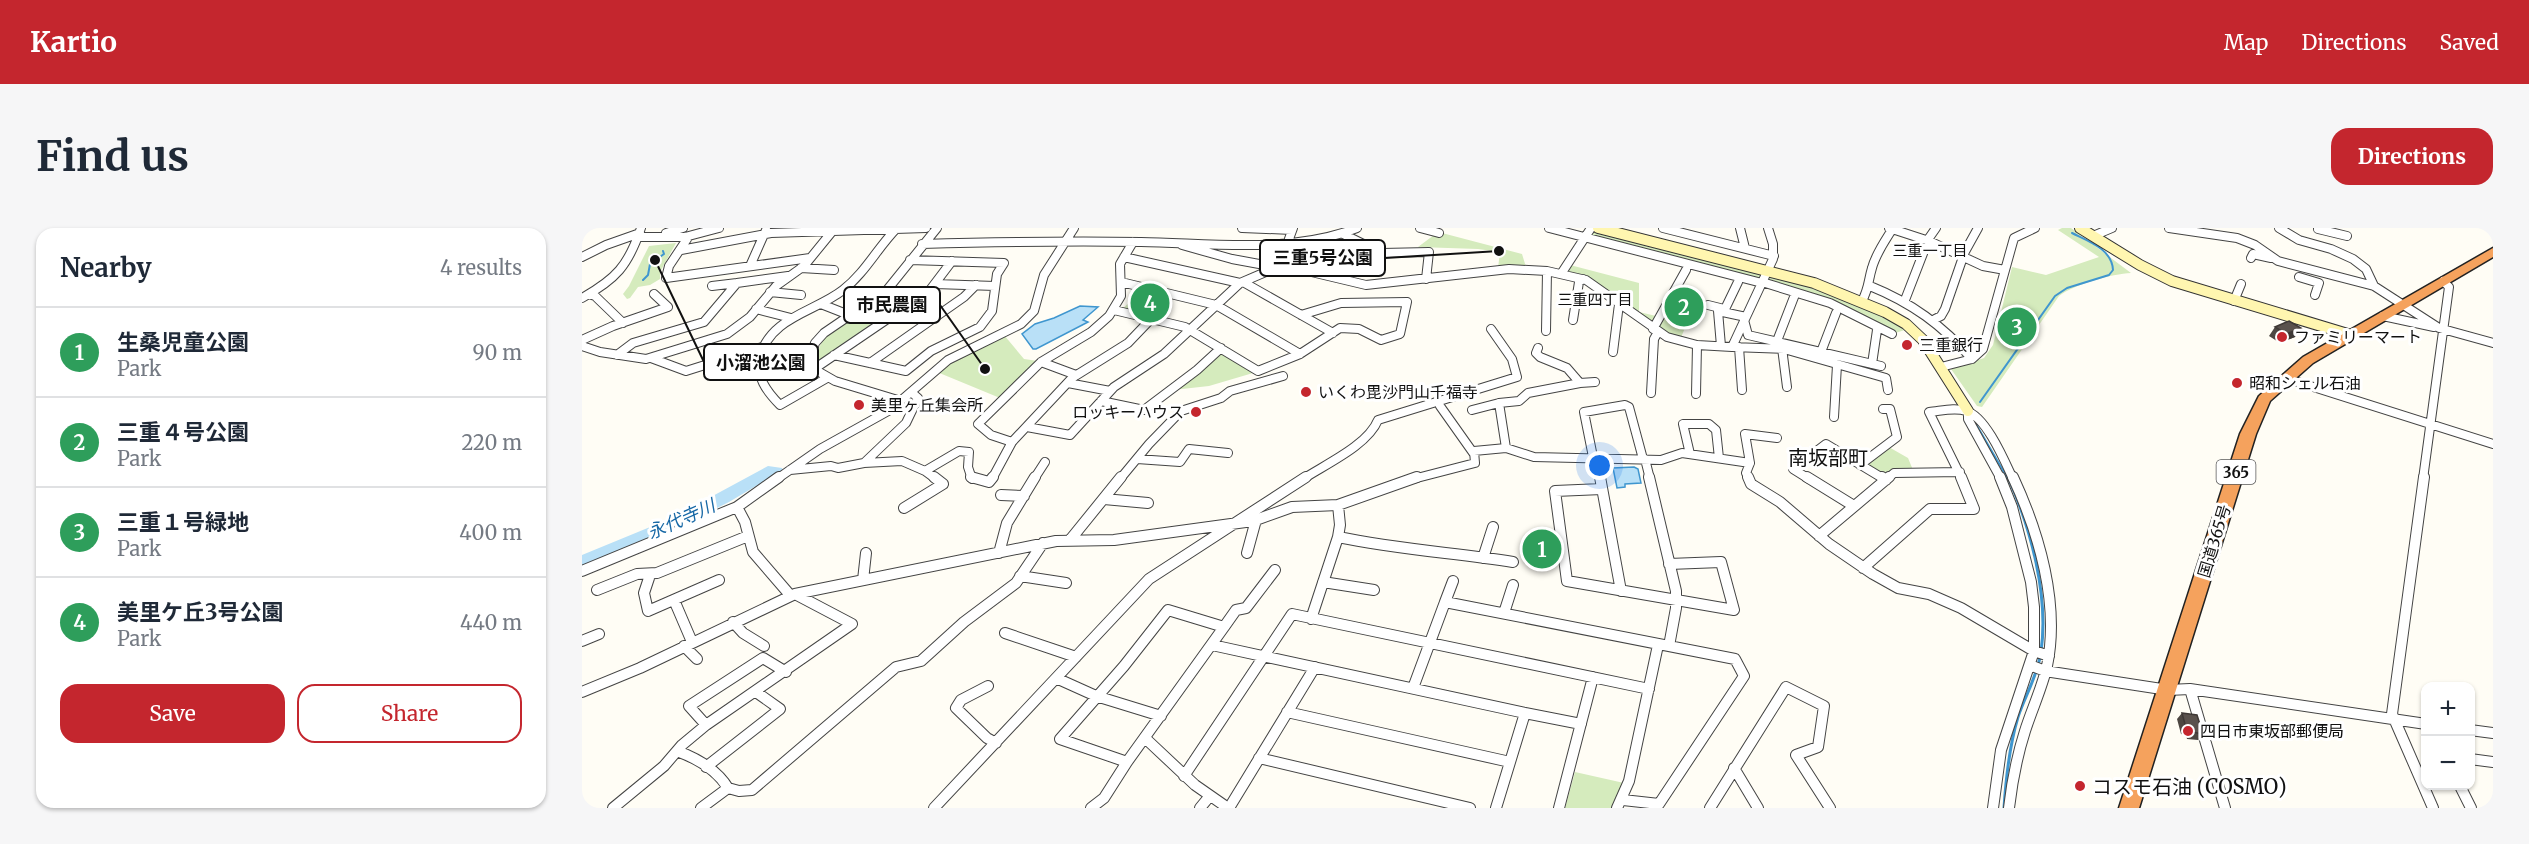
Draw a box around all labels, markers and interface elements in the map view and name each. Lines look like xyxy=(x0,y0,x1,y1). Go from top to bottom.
text: Kartio xyxy=(30,24,117,60)
text: Map xyxy=(2224,29,2268,56)
text: Directions xyxy=(2301,29,2406,56)
text: Saved xyxy=(2439,29,2499,56)
button: Directions xyxy=(2331,128,2493,185)
text: Find us xyxy=(36,130,189,182)
callout: 三重5号公園 xyxy=(1260,240,1385,276)
district label: 三重一丁目 xyxy=(1892,241,1968,260)
text: 三重5号公園 xyxy=(1273,246,1373,269)
text: Nearby xyxy=(60,251,152,284)
text: 4 results xyxy=(440,255,522,280)
pin: 4 xyxy=(1130,280,1170,326)
pin: 2 xyxy=(1664,284,1704,329)
callout: 市民農園 xyxy=(844,287,940,323)
district label: 三重四丁目 xyxy=(1557,290,1633,309)
text: 市民農園 xyxy=(856,293,928,316)
pin: 3 xyxy=(1998,304,2036,350)
place label: ファミリーマート xyxy=(2294,327,2422,347)
text: 生桑児童公園 xyxy=(117,328,249,356)
marker: ファミリーマート xyxy=(2275,330,2289,344)
place label: 三重銀行 xyxy=(1919,335,1983,355)
marker: 三重銀行 xyxy=(1900,338,1914,352)
text: 1 xyxy=(75,340,84,365)
text: 90 m xyxy=(472,340,522,365)
callout: 小溜池公園 xyxy=(704,344,818,380)
text: 小溜池公園 xyxy=(716,351,806,374)
text: Park xyxy=(117,356,161,381)
place label: 昭和シェル石油 xyxy=(2249,373,2361,393)
marker: 昭和シェル石油 xyxy=(2230,376,2244,390)
place label: いくわ毘沙門山千福寺 xyxy=(1318,382,1478,402)
marker: いくわ毘沙門山千福寺 xyxy=(1299,385,1313,399)
place label: 美里ヶ丘集会所 xyxy=(871,395,983,415)
marker: 美里ヶ丘集会所 xyxy=(852,398,866,412)
place label: ロッキーハウス xyxy=(1072,402,1184,422)
marker: ロッキーハウス xyxy=(1189,405,1203,419)
text: 三重４号公園 xyxy=(117,418,249,446)
text: 2 xyxy=(74,430,85,455)
text: 220 m xyxy=(462,430,522,455)
district label: 南坂部町 xyxy=(1788,445,1868,470)
text: Park xyxy=(117,446,161,471)
your location xyxy=(1585,451,1614,480)
road number: 365 xyxy=(2216,460,2256,484)
water label: 永代寺川 xyxy=(643,493,720,544)
street label: 国道365号 xyxy=(2193,502,2235,580)
text: 三重１号緑地 xyxy=(117,508,249,536)
text: 3 xyxy=(74,520,85,545)
text: 400 m xyxy=(459,520,522,545)
pin: 1 xyxy=(1522,526,1562,572)
text: Park xyxy=(117,536,161,561)
text: 美里ケ丘3号公園 xyxy=(117,598,284,626)
text: 4 xyxy=(73,610,86,635)
text: 440 m xyxy=(460,610,522,635)
text: Park xyxy=(117,626,161,651)
map controls xyxy=(2421,682,2475,790)
button: + xyxy=(2421,682,2475,736)
button: Save xyxy=(60,684,285,743)
button: Share xyxy=(297,684,522,743)
place label: 四日市東坂部郵便局 xyxy=(2200,721,2344,741)
marker: 四日市東坂部郵便局 xyxy=(2181,724,2195,738)
button: − xyxy=(2421,736,2475,790)
place label: コスモ石油 (COSMO) xyxy=(2092,774,2287,799)
marker: コスモ石油 (COSMO) xyxy=(2073,779,2087,793)

